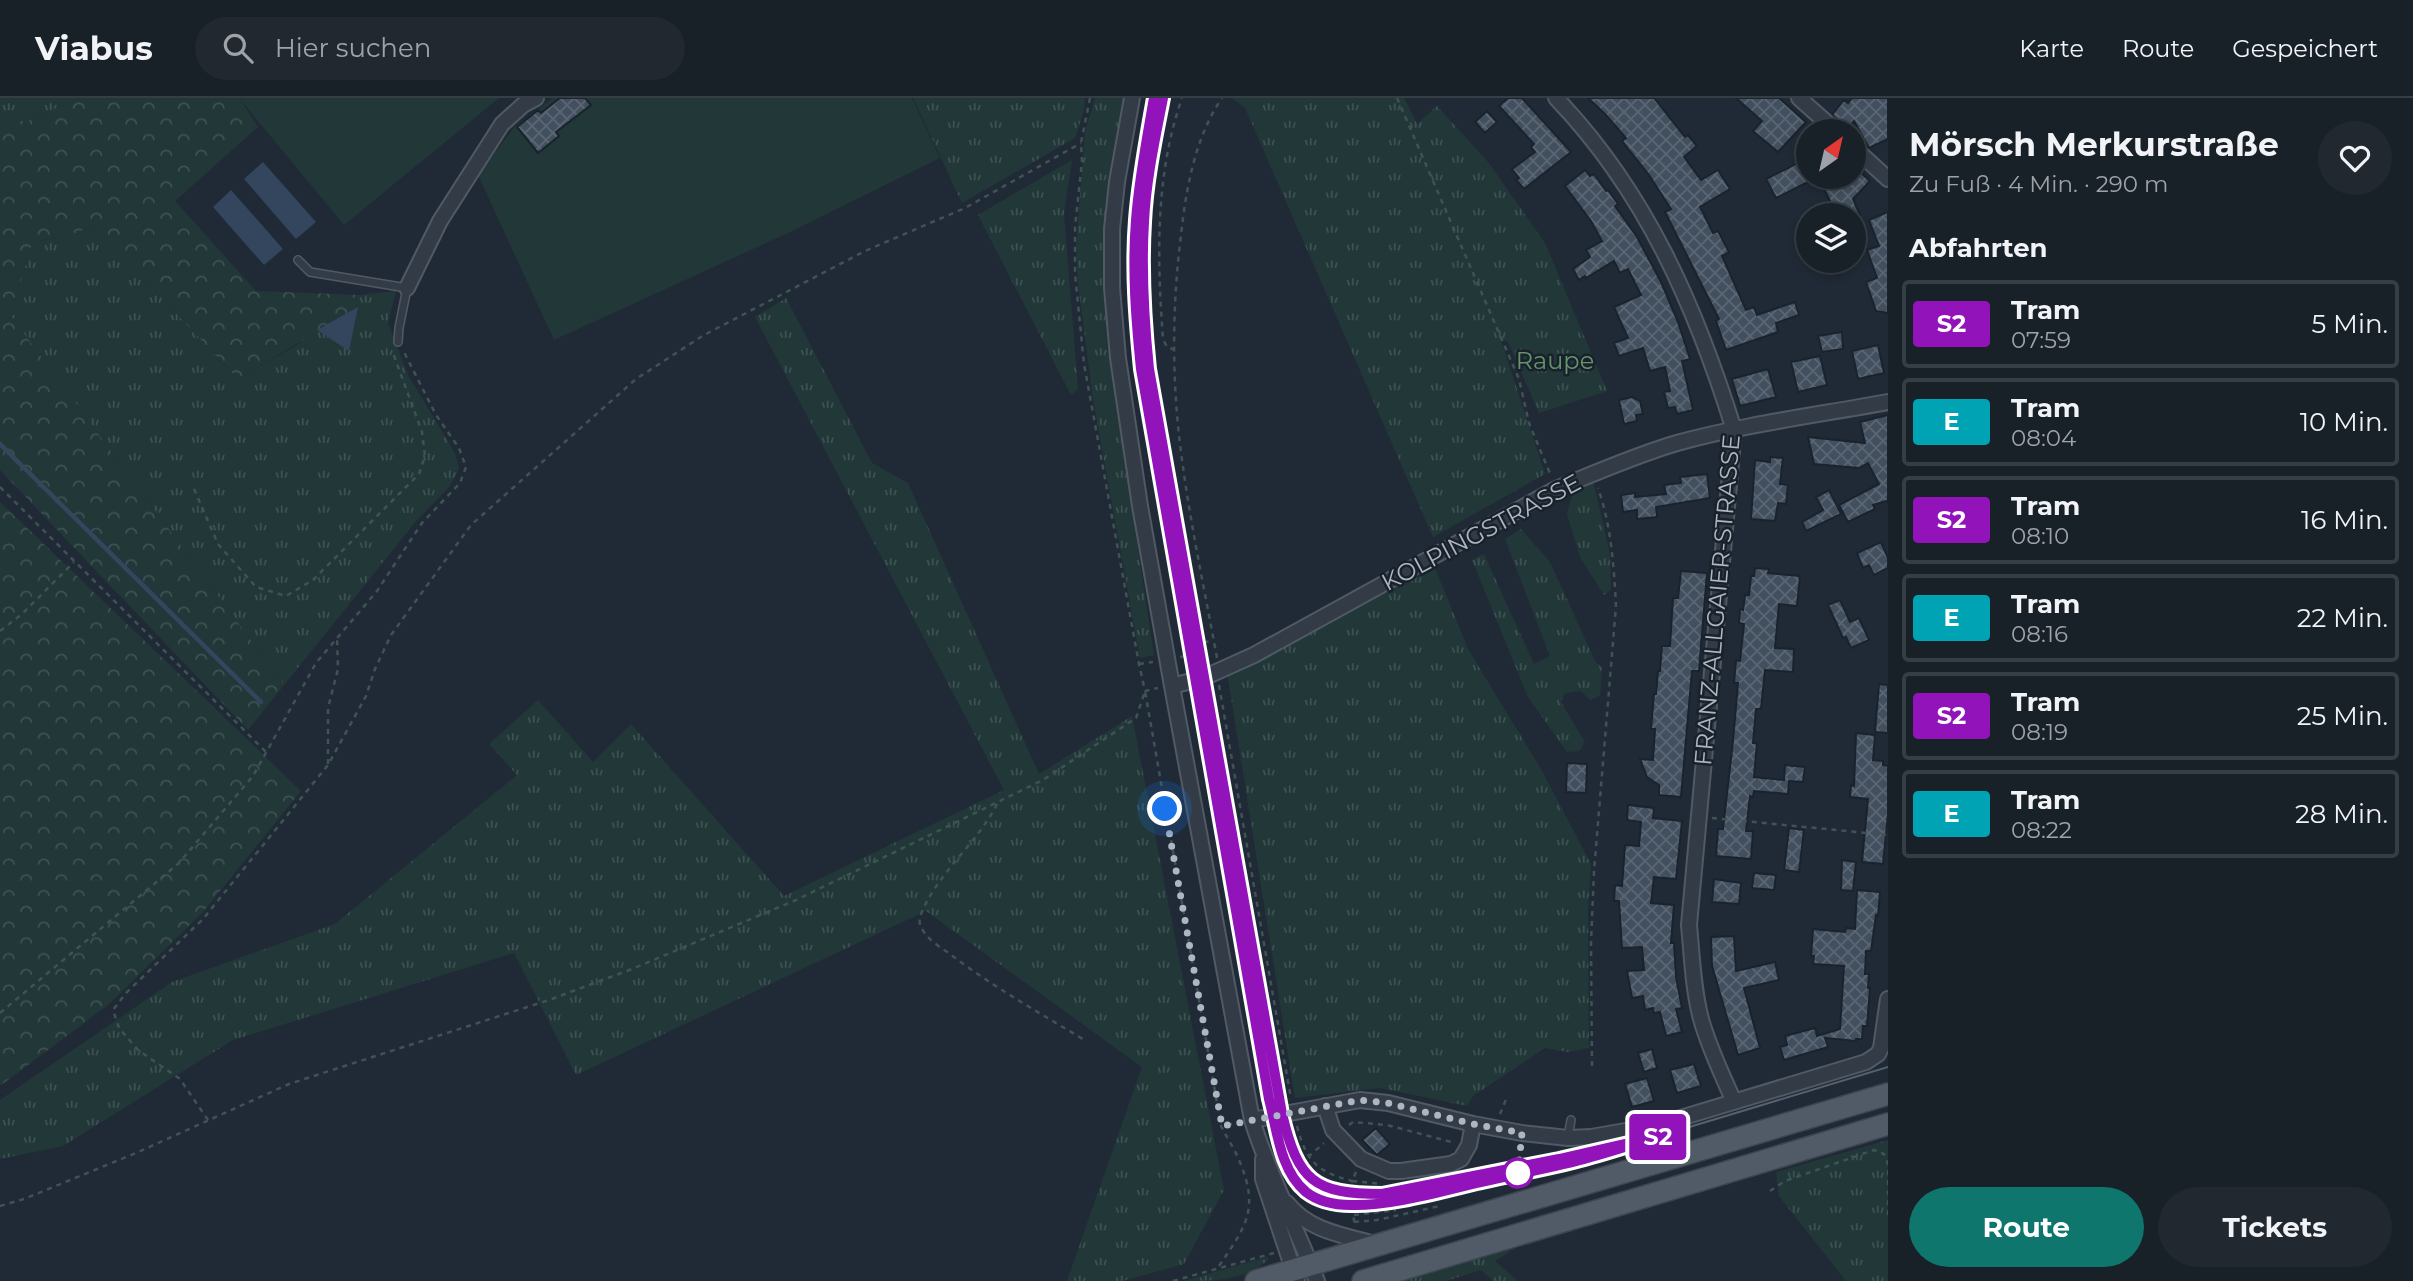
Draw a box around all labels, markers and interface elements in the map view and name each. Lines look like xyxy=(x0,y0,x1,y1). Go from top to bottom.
search box xyxy=(195,17,685,80)
text: Viabus xyxy=(35,28,153,68)
icon: search xyxy=(219,29,257,67)
text: Hier suchen xyxy=(275,32,431,64)
text: Karte xyxy=(2019,34,2084,63)
text: Route xyxy=(2122,34,2194,63)
text: Gespeichert xyxy=(2232,34,2378,63)
north arrow xyxy=(1796,119,1866,189)
map controls xyxy=(1796,119,1866,273)
button: heart xyxy=(2318,121,2392,195)
text: Mörsch Merkurstraße xyxy=(1909,124,2279,164)
text: Zu Fuß · 4 Min. · 290 m xyxy=(1909,170,2168,198)
button: layers xyxy=(1796,203,1866,273)
text: Abfahrten xyxy=(1909,232,2048,264)
text: Tram xyxy=(2011,294,2080,326)
text: 5 Min. xyxy=(2312,308,2388,340)
text: S2 xyxy=(1937,309,1966,338)
text: 07:59 xyxy=(2011,326,2071,354)
park label: Raupe xyxy=(1516,346,1594,375)
text: Tram xyxy=(2011,392,2080,424)
text: 10 Min. xyxy=(2300,406,2388,438)
text: E xyxy=(1943,407,1960,436)
text: 08:04 xyxy=(2011,424,2076,452)
street label: FRANZ-ALLGAIER-STRASSE xyxy=(1688,433,1746,767)
street label: KOLPINGSTRASSE xyxy=(1377,467,1585,597)
text: Tram xyxy=(2011,490,2080,522)
text: 16 Min. xyxy=(2301,504,2388,536)
text: S2 xyxy=(1937,505,1966,534)
text: 08:10 xyxy=(2011,522,2069,550)
text: Tram xyxy=(2011,588,2080,620)
text: 22 Min. xyxy=(2297,602,2388,634)
text: E xyxy=(1943,603,1960,632)
text: 08:16 xyxy=(2011,620,2068,648)
text: Tram xyxy=(2011,686,2080,718)
text: 25 Min. xyxy=(2297,700,2388,732)
text: S2 xyxy=(1937,701,1966,730)
text: 08:19 xyxy=(2011,718,2068,746)
text: Tram xyxy=(2011,784,2080,816)
your location xyxy=(1147,791,1182,826)
text: 28 Min. xyxy=(2295,798,2388,830)
text: E xyxy=(1943,799,1960,828)
text: 08:22 xyxy=(2011,816,2072,844)
line badge: S2 xyxy=(1626,1114,1690,1160)
text: S2 xyxy=(1643,1122,1673,1151)
unlabelled marker xyxy=(1503,1158,1533,1188)
button: Route xyxy=(1909,1187,2144,1267)
button: Tickets xyxy=(2158,1187,2392,1267)

